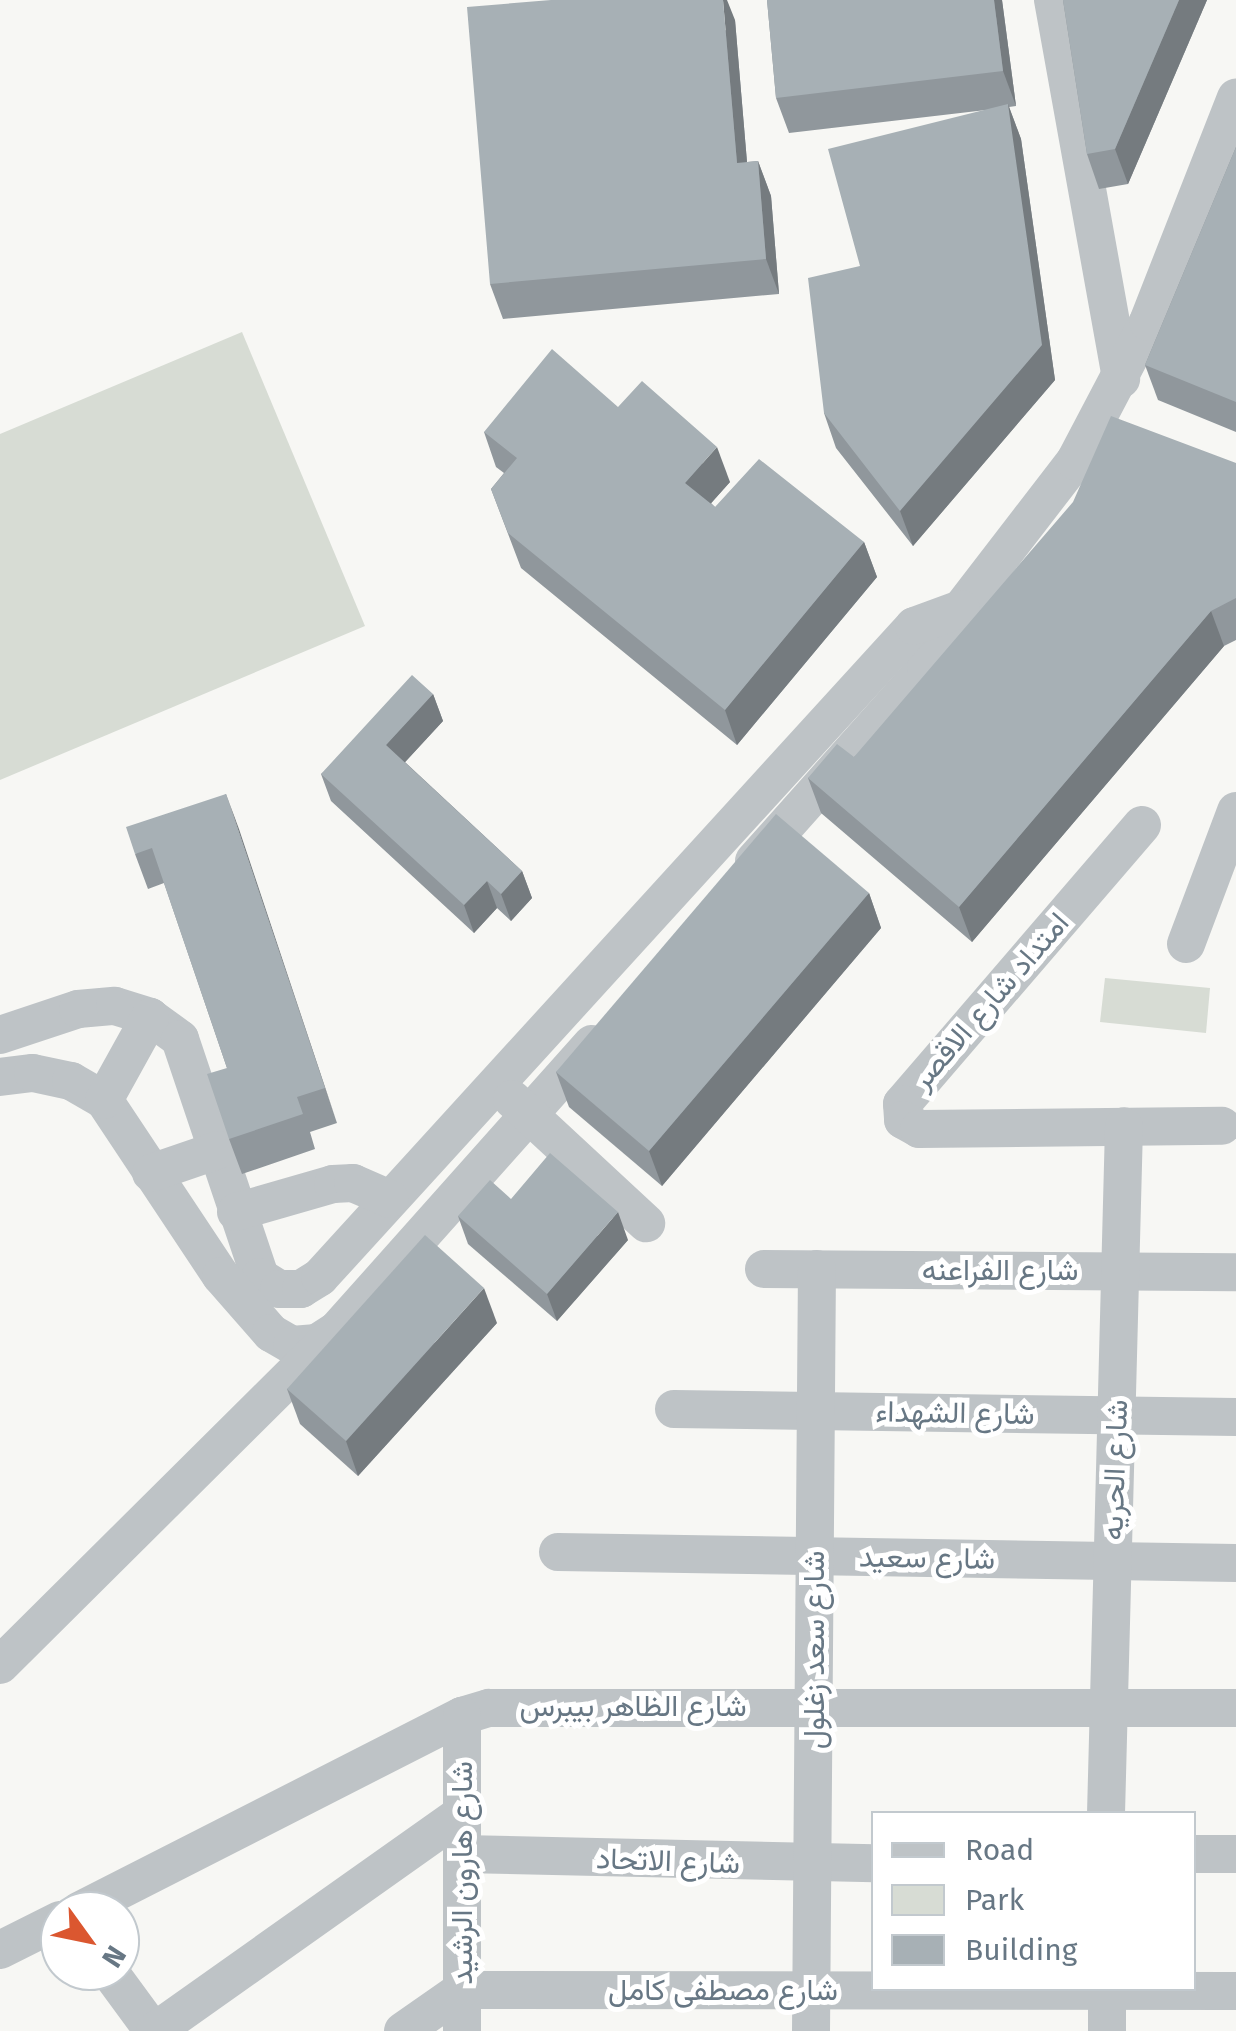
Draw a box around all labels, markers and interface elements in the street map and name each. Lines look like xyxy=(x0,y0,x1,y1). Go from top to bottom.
street label: امتداد شارع الاقصر xyxy=(903,905,1077,1097)
street label: شارع الفراعنه xyxy=(922,1252,1078,1288)
street label: شارع الشهداء xyxy=(875,1394,1035,1432)
street label: شارع الحريه xyxy=(1095,1399,1135,1541)
street label: شارع سعيد xyxy=(859,1539,995,1577)
street label: شارع سعد زغلول xyxy=(796,1551,832,1749)
street label: شارع الظاهر بيبرس xyxy=(519,1688,747,1724)
street label: شارع هارون الرشيد xyxy=(444,1761,480,1985)
legend xyxy=(871,1811,1196,1991)
text: Road xyxy=(965,1832,1034,1868)
street label: شارع الاتحاد xyxy=(595,1840,741,1882)
text: Park xyxy=(965,1882,1024,1918)
north arrow xyxy=(40,1891,140,1991)
text: Building xyxy=(965,1932,1077,1968)
text: N xyxy=(95,1940,133,1973)
street label: شارع مصطفى كامل xyxy=(608,1972,838,2008)

